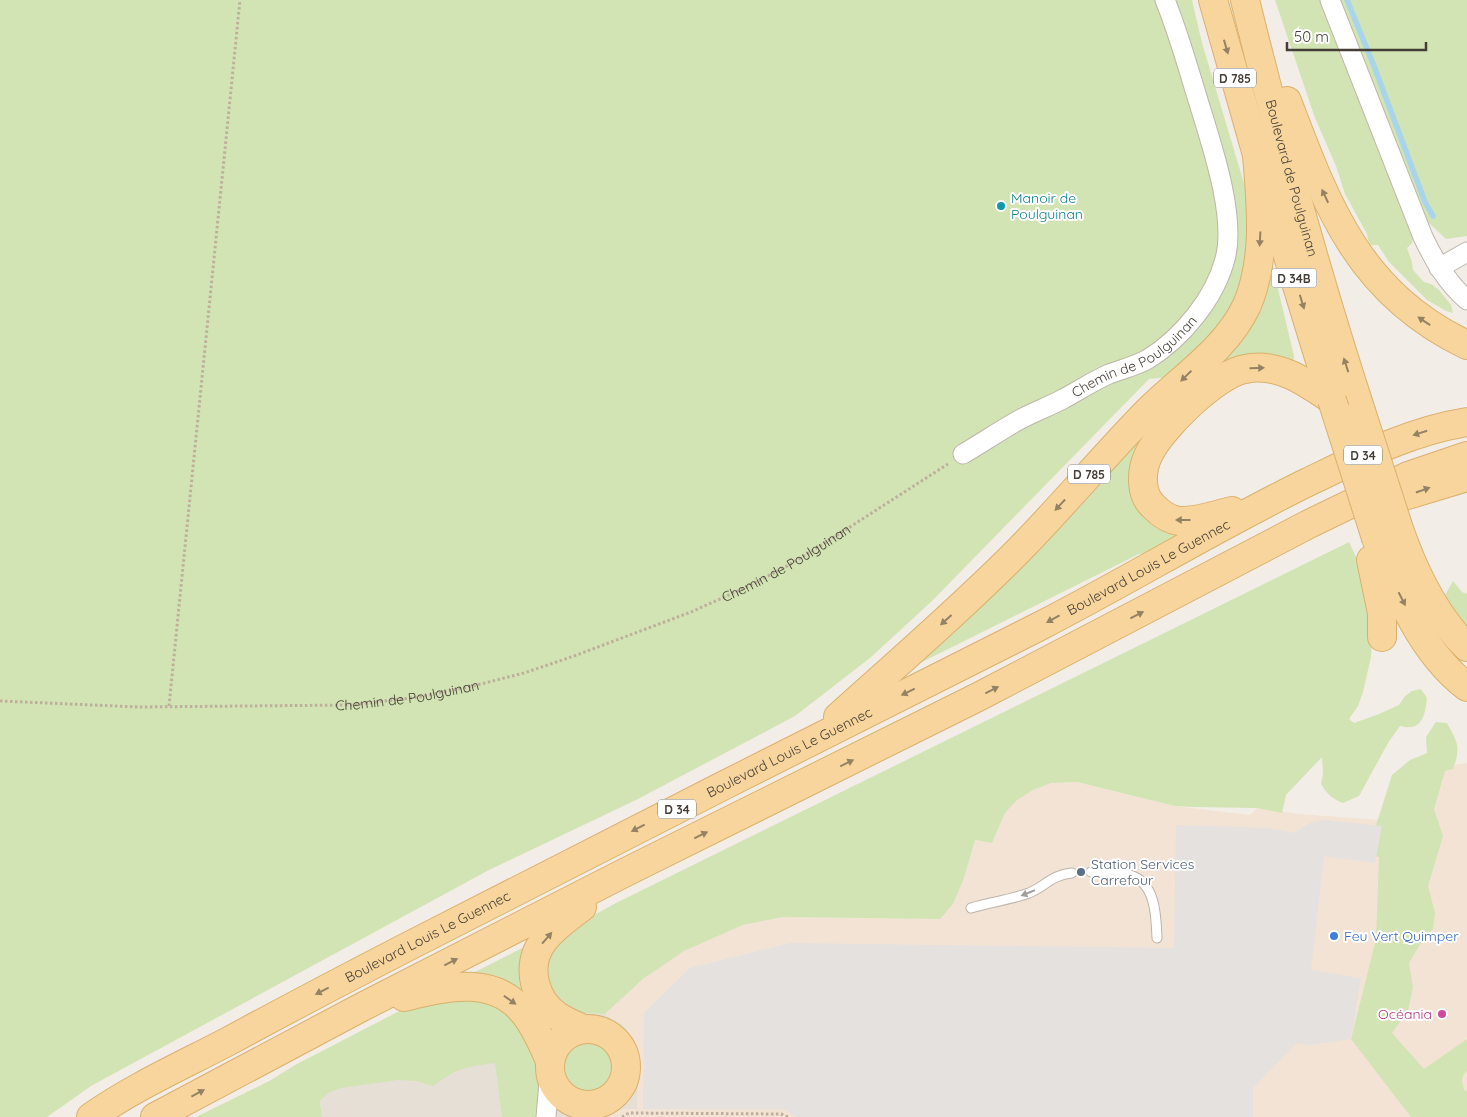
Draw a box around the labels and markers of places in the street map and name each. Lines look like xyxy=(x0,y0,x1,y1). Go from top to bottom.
place label: Manoir de Poulguinan xyxy=(1011,189,1083,223)
marker: Manoir de Poulguinan xyxy=(995,200,1007,212)
place label: Station Services Carrefour xyxy=(1091,855,1194,889)
marker: Station Services Carrefour xyxy=(1075,866,1087,878)
place label: Feu Vert Quimper xyxy=(1344,927,1459,945)
marker: Feu Vert Quimper xyxy=(1328,930,1340,942)
place label: Océania xyxy=(1378,1005,1432,1023)
marker: Océania xyxy=(1436,1008,1448,1020)

